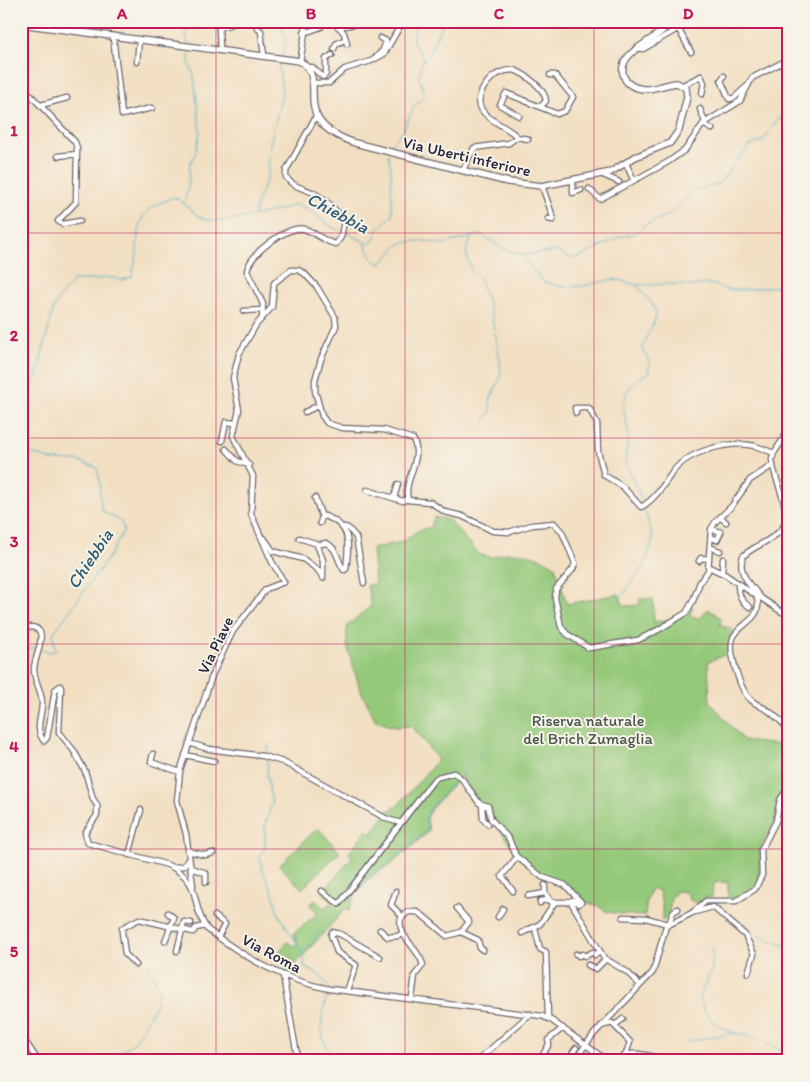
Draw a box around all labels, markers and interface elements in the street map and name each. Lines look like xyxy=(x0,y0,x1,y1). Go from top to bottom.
text: A xyxy=(116,4,128,23)
text: B xyxy=(306,4,317,23)
text: C xyxy=(494,4,505,23)
text: D xyxy=(683,4,694,23)
text: 1 xyxy=(10,121,18,140)
street label: Via Uberti inferiore xyxy=(401,133,533,181)
water label: Chiebbia xyxy=(303,188,373,239)
text: 2 xyxy=(10,326,19,345)
water label: Chiebbia xyxy=(62,525,118,593)
text: 3 xyxy=(10,532,19,551)
street label: Via Piave xyxy=(193,613,237,677)
park label: Riserva naturale del Brich Zumaglia xyxy=(523,711,653,748)
text: 4 xyxy=(9,737,19,756)
street label: Via Roma xyxy=(239,930,305,977)
text: 5 xyxy=(10,942,19,961)

